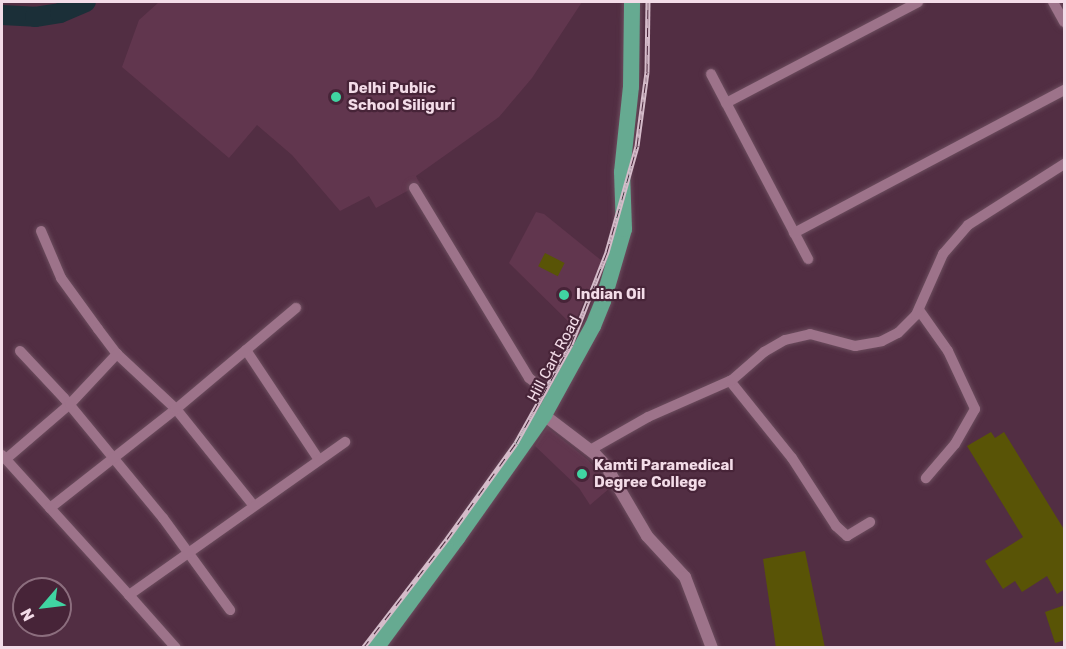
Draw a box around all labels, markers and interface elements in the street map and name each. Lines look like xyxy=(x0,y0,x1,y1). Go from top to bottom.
place label: Delhi Public School Siliguri xyxy=(348,79,455,114)
marker: Delhi Public School Siliguri xyxy=(329,90,343,104)
place label: Indian Oil xyxy=(576,286,645,304)
marker: Indian Oil xyxy=(557,288,571,302)
street label: Hill Cart Road xyxy=(524,313,584,405)
place label: Kamti Paramedical Degree College xyxy=(594,456,734,491)
marker: Kamti Paramedical Degree College xyxy=(575,467,589,481)
north arrow xyxy=(12,577,72,637)
text: N xyxy=(16,605,39,624)

